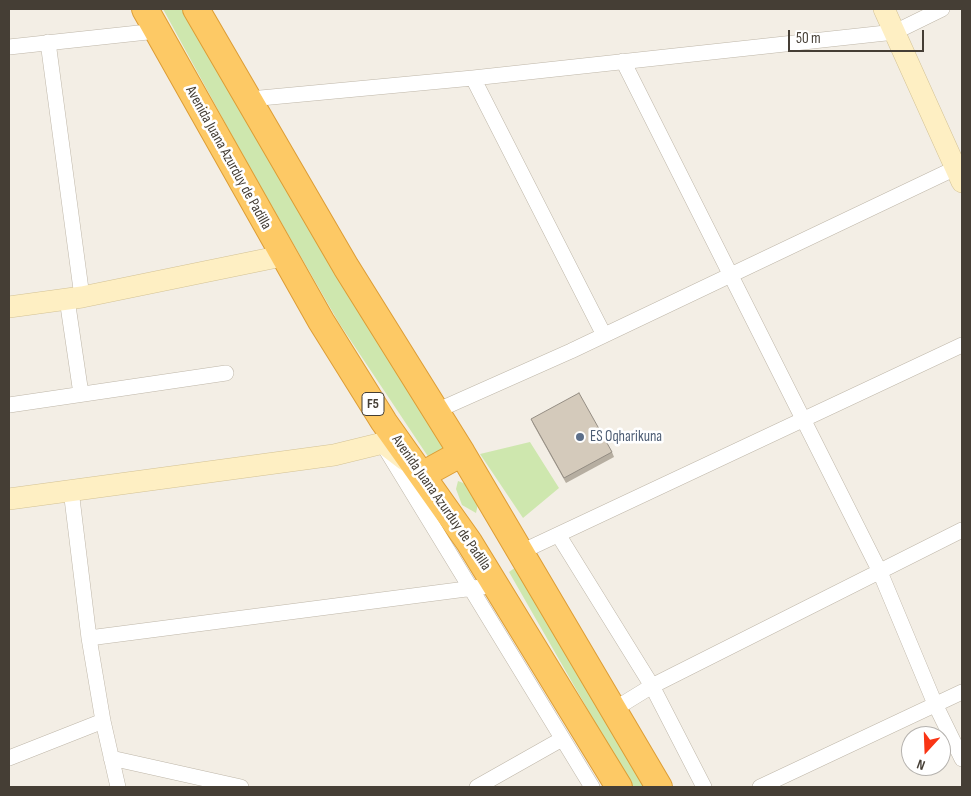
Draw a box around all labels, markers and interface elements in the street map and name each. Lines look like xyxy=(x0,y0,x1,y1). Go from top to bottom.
scale bar xyxy=(791,20,927,52)
text: 50 m xyxy=(796,29,821,48)
street label: Avenida Juana Azurduy de Padilla xyxy=(181,83,275,233)
road number: F5 xyxy=(362,392,384,416)
place label: ES Oqharikuna xyxy=(590,428,662,446)
marker: ES Oqharikuna xyxy=(574,431,586,443)
street label: Avenida Juana Azurduy de Padilla xyxy=(387,432,495,574)
north arrow xyxy=(901,726,951,776)
text: N xyxy=(915,755,927,774)

